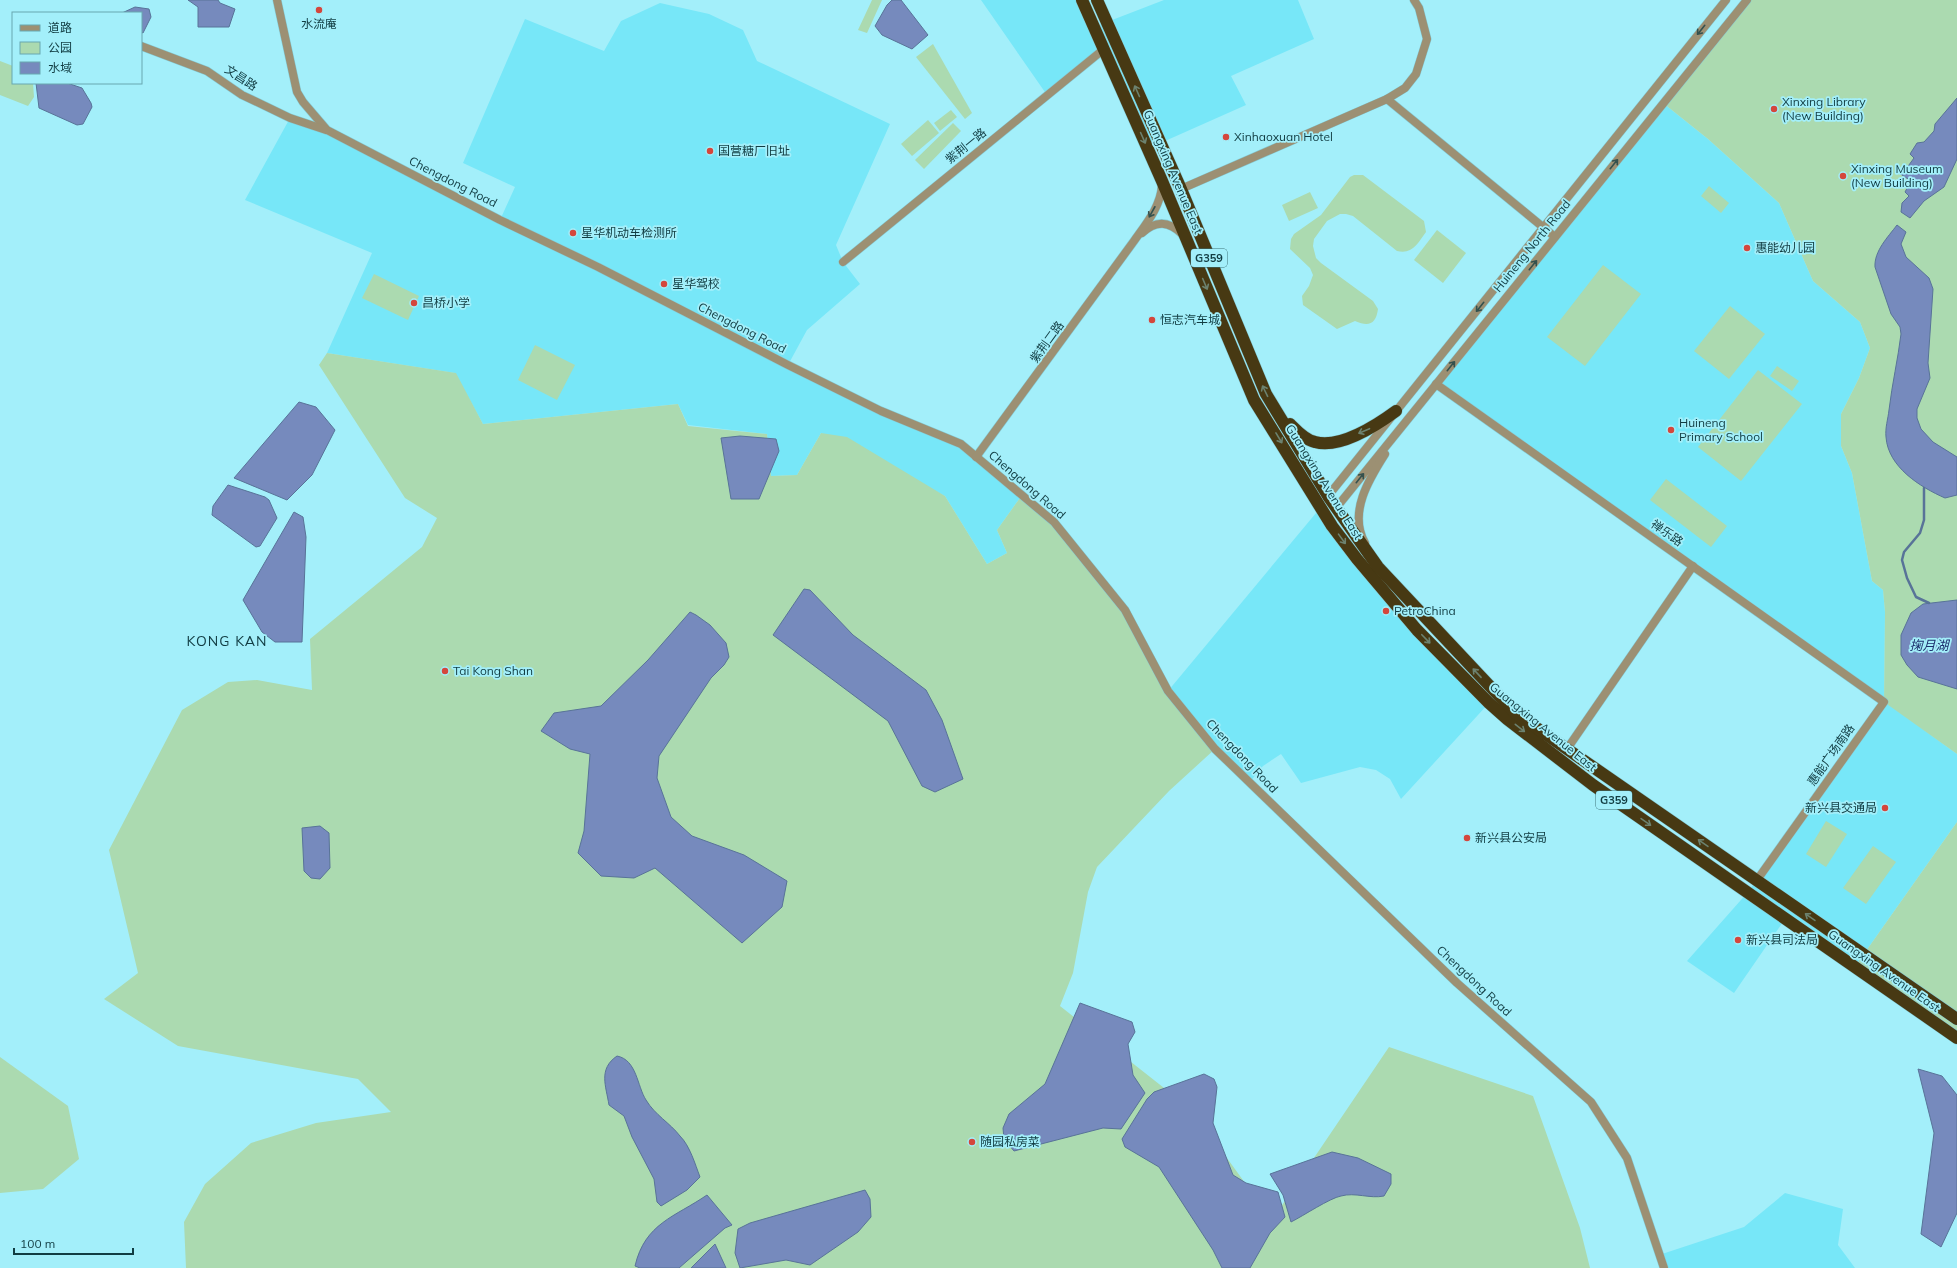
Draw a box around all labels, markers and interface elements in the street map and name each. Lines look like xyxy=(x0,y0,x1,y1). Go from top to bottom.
marker: 水流庵 xyxy=(314,5,324,15)
legend xyxy=(12,12,142,84)
place label: 水流庵 xyxy=(301,16,337,31)
text: 道路 xyxy=(48,20,72,35)
one-way arrow xyxy=(1697,25,1706,36)
text: 公园 xyxy=(48,40,72,55)
text: 水域 xyxy=(48,60,72,75)
street label: 文昌路 xyxy=(222,61,260,94)
one-way arrow xyxy=(1133,85,1140,97)
place label: Xinxing Library (New Building) xyxy=(1782,94,1866,123)
marker: Xinxing Library (New Building) xyxy=(1769,104,1779,114)
street label: Guangxing Avenue East xyxy=(1141,108,1206,236)
street label: 紫荆一路 xyxy=(942,125,989,167)
place label: Xinhaoxuan Hotel xyxy=(1234,129,1333,144)
one-way arrow xyxy=(1140,132,1147,144)
marker: Xinhaoxuan Hotel xyxy=(1221,132,1231,142)
place label: 国营糖厂旧址 xyxy=(718,143,790,158)
marker: 国营糖厂旧址 xyxy=(705,146,715,156)
street label: Chengdong Road xyxy=(407,153,500,210)
one-way arrow xyxy=(1610,158,1619,169)
place label: Xinxing Museum (New Building) xyxy=(1851,161,1943,190)
marker: Xinxing Museum (New Building) xyxy=(1838,171,1848,181)
street label: Huineng North Road xyxy=(1490,197,1573,295)
one-way arrow xyxy=(1148,206,1156,218)
place label: 星华机动车检测所 xyxy=(581,225,677,240)
marker: 星华机动车检测所 xyxy=(568,228,578,238)
place label: 惠能幼儿园 xyxy=(1755,240,1815,255)
marker: 惠能幼儿园 xyxy=(1742,243,1752,253)
road number: G359 xyxy=(1191,249,1227,267)
one-way arrow xyxy=(1528,259,1537,270)
place label: 星华驾校 xyxy=(672,276,720,291)
one-way arrow xyxy=(1202,277,1209,289)
marker: 星华驾校 xyxy=(659,279,669,289)
place label: 昌桥小学 xyxy=(422,295,470,310)
marker: 昌桥小学 xyxy=(409,298,419,308)
street label: Chengdong Road xyxy=(696,299,789,356)
one-way arrow xyxy=(1475,301,1484,312)
place label: 恒志汽车城 xyxy=(1160,312,1220,327)
marker: 恒志汽车城 xyxy=(1147,315,1157,325)
street label: 紫荆二路 xyxy=(1026,318,1067,366)
one-way arrow xyxy=(1447,360,1455,371)
one-way arrow xyxy=(1261,385,1268,397)
place label: Huineng Primary School xyxy=(1679,415,1763,444)
street label: Guangxing Avenue East xyxy=(1283,421,1366,542)
marker: Huineng Primary School xyxy=(1666,425,1676,435)
one-way arrow xyxy=(1358,428,1370,436)
one-way arrow xyxy=(1275,432,1283,443)
street label: Chengdong Road xyxy=(986,447,1069,522)
one-way arrow xyxy=(1356,472,1365,483)
street label: 禅乐路 xyxy=(1648,516,1686,549)
one-way arrow xyxy=(1338,534,1346,545)
place label: PetroChina xyxy=(1394,603,1456,618)
marker: PetroChina xyxy=(1381,606,1391,616)
district label: KONG KAN xyxy=(187,632,267,650)
one-way arrow xyxy=(1421,634,1431,644)
water label: 掬月湖 xyxy=(1909,637,1950,653)
place label: Tai Kong Shan xyxy=(453,663,533,678)
marker: Tai Kong Shan xyxy=(440,666,450,676)
one-way arrow xyxy=(1473,668,1482,678)
street label: Guangxing Avenue East xyxy=(1487,679,1600,774)
street label: Chengdong Road xyxy=(1203,716,1281,796)
street label: 惠能广场南路 xyxy=(1804,721,1857,789)
one-way arrow xyxy=(1514,724,1525,733)
road number: G359 xyxy=(1596,791,1632,809)
place label: 新兴县交通局 xyxy=(1805,800,1877,815)
marker: 新兴县交通局 xyxy=(1880,803,1890,813)
one-way arrow xyxy=(1641,818,1652,826)
place label: 新兴县公安局 xyxy=(1475,830,1547,845)
marker: 新兴县公安局 xyxy=(1462,833,1472,843)
one-way arrow xyxy=(1698,839,1709,847)
one-way arrow xyxy=(1805,913,1816,921)
street label: Guangxing Avenue East xyxy=(1825,926,1943,1015)
place label: 新兴县司法局 xyxy=(1746,932,1818,947)
marker: 新兴县司法局 xyxy=(1733,935,1743,945)
street label: Chengdong Road xyxy=(1434,942,1515,1019)
place label: 随园私房菜 xyxy=(980,1134,1040,1149)
marker: 随园私房菜 xyxy=(967,1137,977,1147)
scale bar xyxy=(14,1230,133,1256)
text: 100 m xyxy=(20,1236,55,1251)

